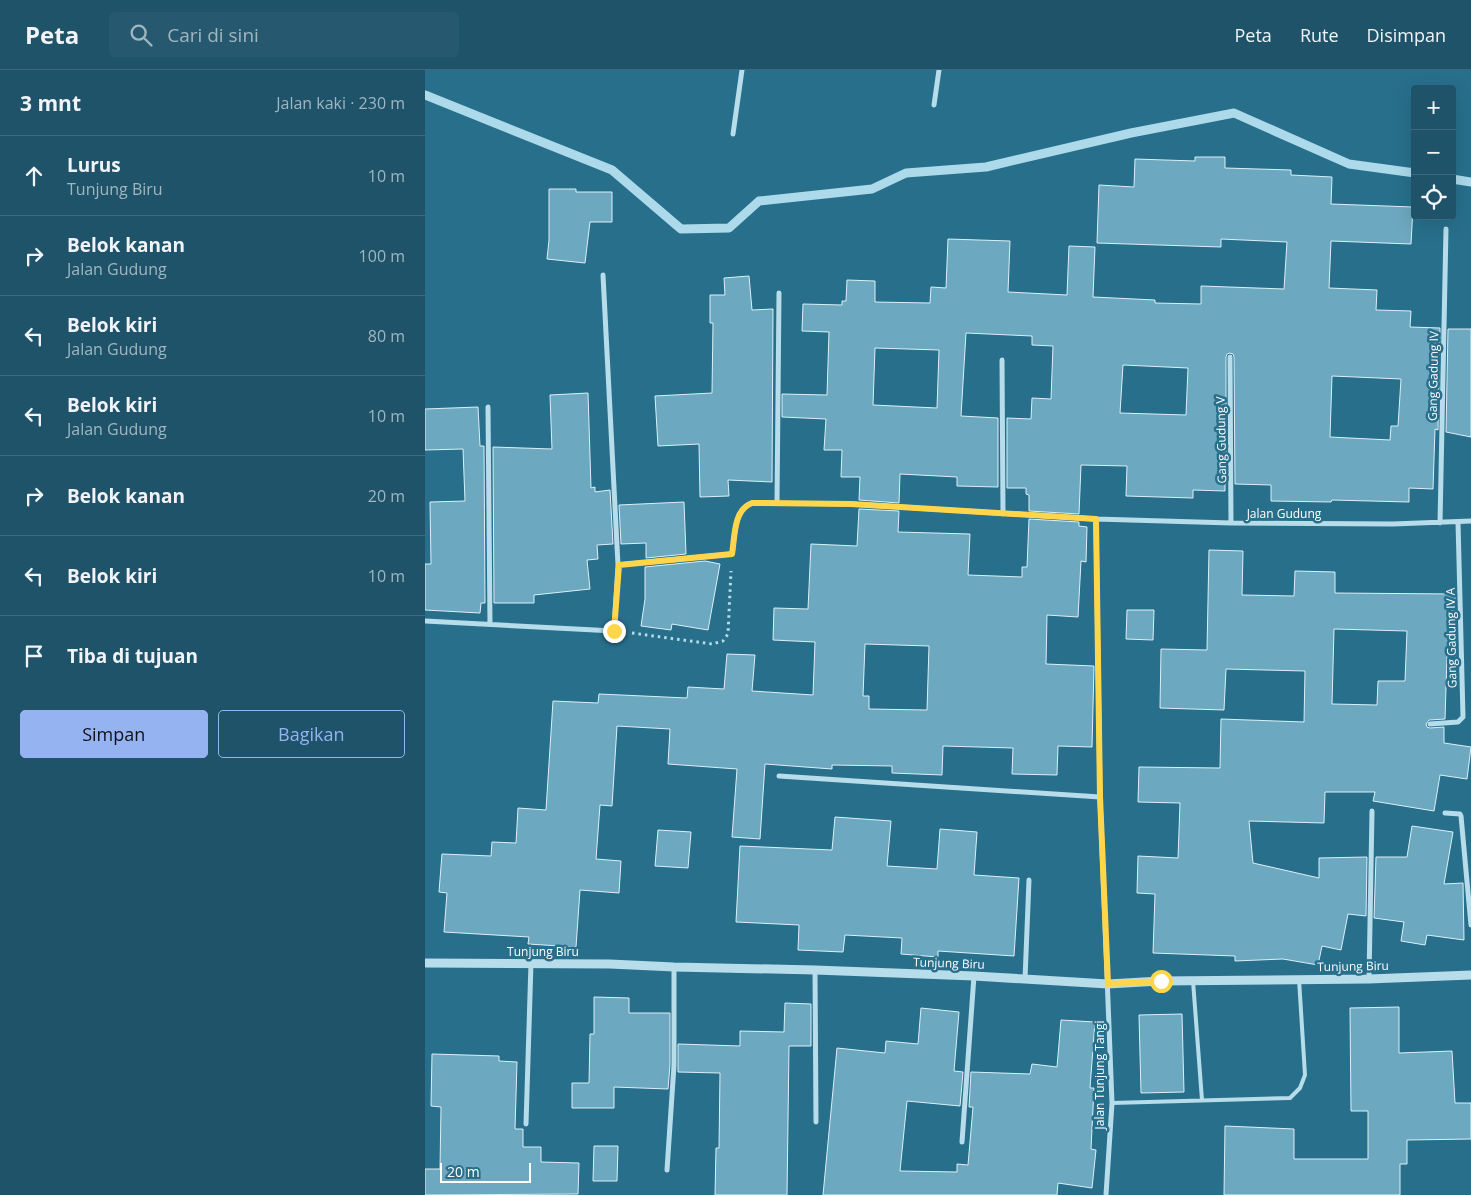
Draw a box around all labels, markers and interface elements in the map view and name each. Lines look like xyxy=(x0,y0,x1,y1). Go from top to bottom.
search box xyxy=(109,12,459,57)
text: Peta xyxy=(25,18,79,51)
icon: search xyxy=(127,21,155,49)
text: Cari di sini xyxy=(167,22,259,48)
text: Peta xyxy=(1235,23,1272,47)
text: Rute xyxy=(1300,23,1339,47)
text: Disimpan xyxy=(1367,23,1446,47)
map controls xyxy=(1411,85,1456,220)
button: + xyxy=(1411,85,1456,130)
text: 3 mnt xyxy=(20,89,81,117)
text: Jalan kaki · 230 m xyxy=(276,92,405,114)
button: − xyxy=(1411,130,1456,175)
text: Lurus xyxy=(67,152,121,178)
icon: ahead xyxy=(20,162,48,190)
text: 10 m xyxy=(368,165,405,187)
button: locate xyxy=(1411,175,1456,220)
text: Tunjung Biru xyxy=(67,178,163,200)
text: Belok kanan xyxy=(67,232,185,258)
icon: right xyxy=(20,242,48,270)
text: 100 m xyxy=(359,245,405,267)
text: Jalan Gudung xyxy=(67,258,167,280)
text: Belok kiri xyxy=(67,312,157,338)
icon: left xyxy=(20,322,48,350)
text: 80 m xyxy=(368,325,405,347)
street label: Gang Gadung IV xyxy=(1424,330,1442,421)
text: Jalan Gudung xyxy=(67,338,167,360)
text: Belok kiri xyxy=(67,392,157,418)
street label: Gang Gudung V xyxy=(1212,395,1230,484)
icon: left xyxy=(20,402,48,430)
text: 10 m xyxy=(368,405,405,427)
text: Jalan Gudung xyxy=(67,418,167,440)
icon: right xyxy=(20,482,48,510)
text: Belok kanan xyxy=(67,483,185,509)
text: 20 m xyxy=(368,485,405,507)
street label: Jalan Gudung xyxy=(1246,505,1322,522)
icon: left xyxy=(20,562,48,590)
text: Belok kiri xyxy=(67,563,157,589)
text: 10 m xyxy=(368,565,405,587)
street label: Gang Gadung IV A xyxy=(1442,587,1460,688)
route end xyxy=(603,620,626,643)
icon: arrive xyxy=(20,642,48,670)
text: Tiba di tujuan xyxy=(67,643,198,669)
button: Simpan xyxy=(20,710,208,758)
button: Bagikan xyxy=(218,710,405,758)
street label: Tunjung Biru xyxy=(507,943,579,960)
street label: Tunjung Biru xyxy=(913,953,985,973)
street label: Tunjung Biru xyxy=(1317,957,1389,975)
route start xyxy=(1150,970,1173,993)
street label: Jalan Tunjung Tangi xyxy=(1091,1021,1108,1130)
scale bar xyxy=(440,1160,531,1183)
text: 20 m xyxy=(447,1162,480,1181)

